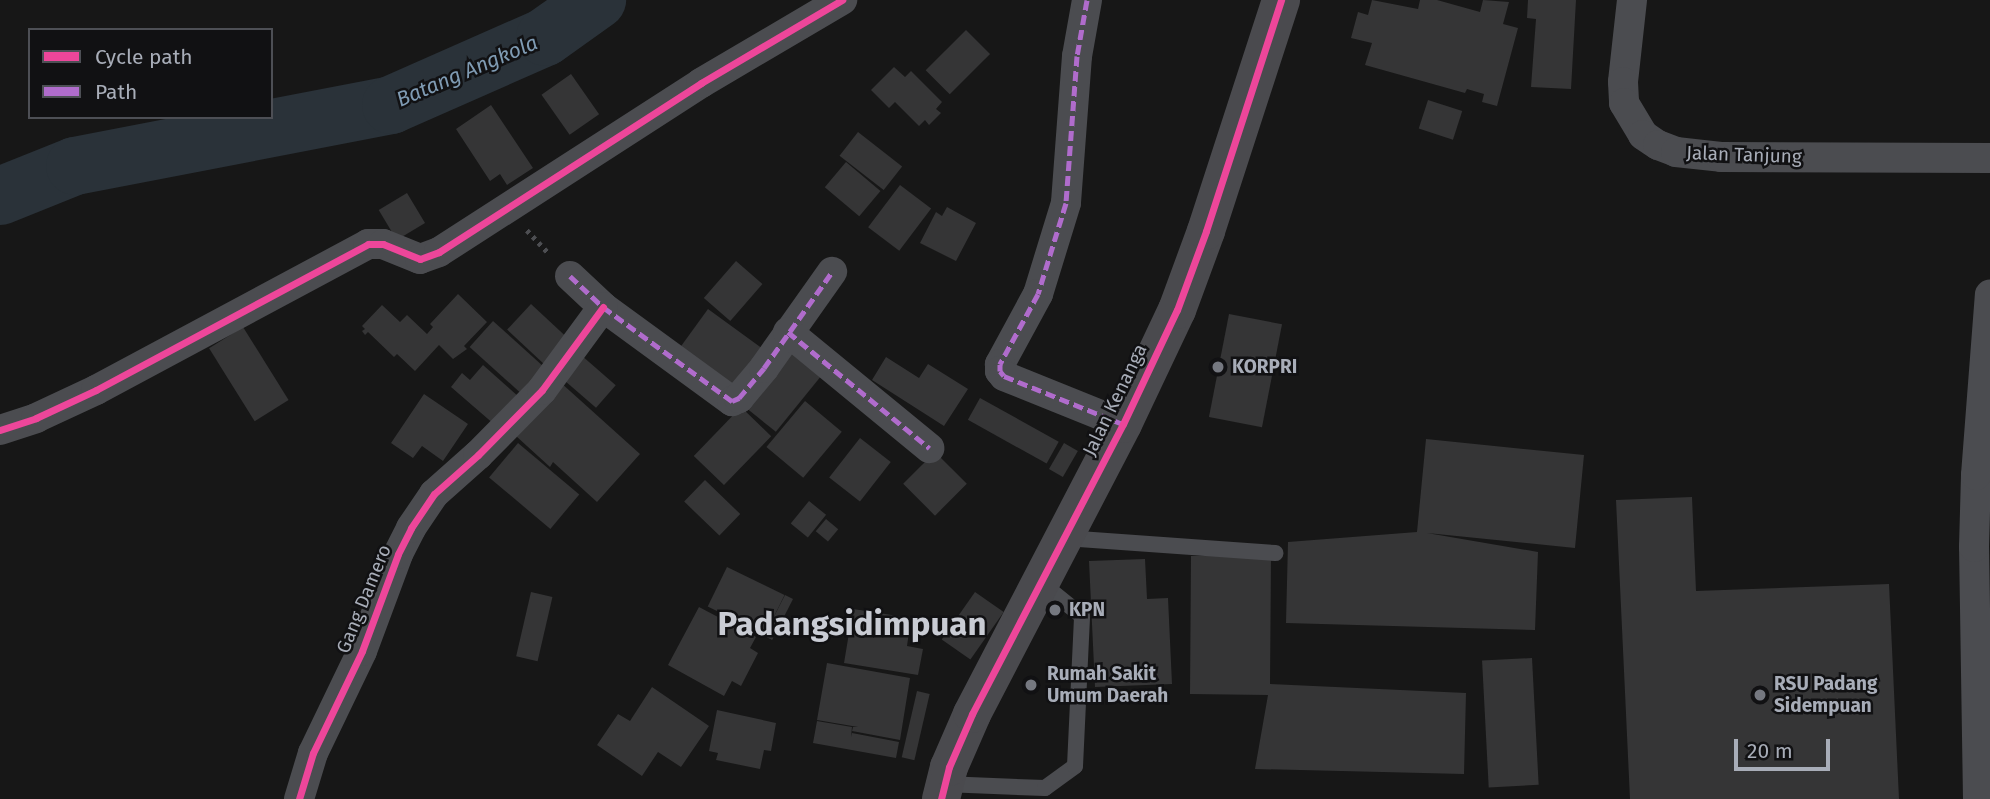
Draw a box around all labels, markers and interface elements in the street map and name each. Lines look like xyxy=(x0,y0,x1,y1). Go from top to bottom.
legend xyxy=(28,28,273,119)
water label: Batang Angkola xyxy=(393,30,541,112)
text: Cycle path xyxy=(95,44,193,70)
text: Path xyxy=(95,79,137,105)
street label: Jalan Tanjung xyxy=(1686,142,1802,168)
street label: Jalan Kenanga xyxy=(1078,340,1152,460)
place label: KORPRI xyxy=(1232,356,1297,378)
marker: KORPRI xyxy=(1210,359,1226,375)
street label: Gang Damero xyxy=(332,541,396,657)
place label: KPN xyxy=(1069,599,1105,621)
marker: KPN xyxy=(1047,602,1063,618)
district label: Padangsidimpuan xyxy=(718,605,986,645)
place label: Rumah Sakit Umum Daerah xyxy=(1047,663,1168,707)
place label: RSU Padang Sidempuan xyxy=(1774,673,1877,717)
marker: Rumah Sakit Umum Daerah xyxy=(1021,675,1041,695)
marker: RSU Padang Sidempuan xyxy=(1752,687,1768,703)
scale bar xyxy=(1738,726,1834,770)
text: 20 m xyxy=(1747,738,1793,764)

